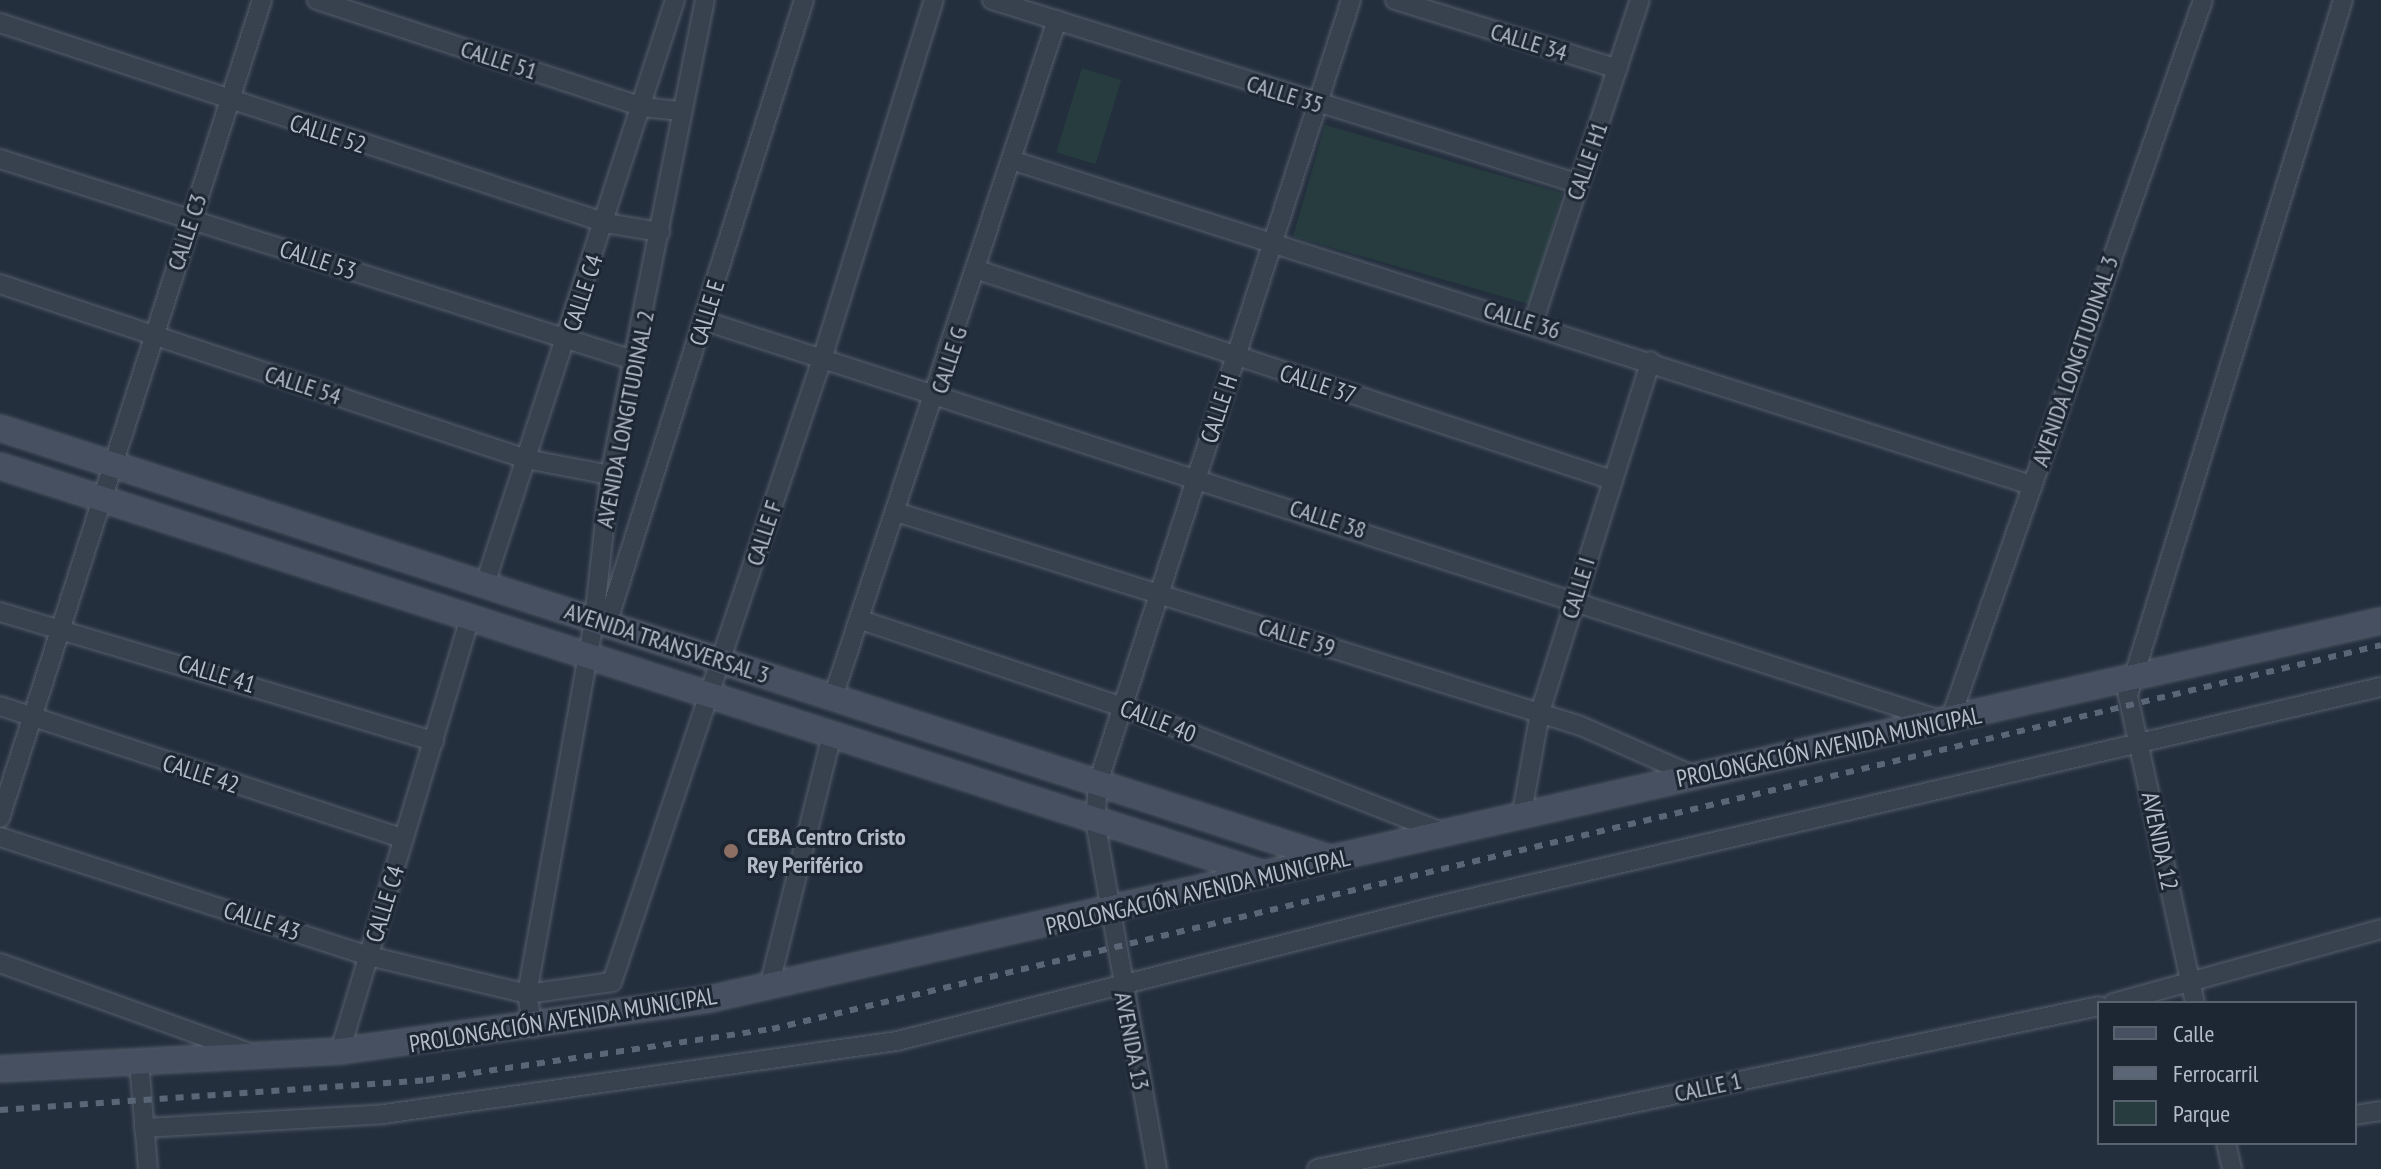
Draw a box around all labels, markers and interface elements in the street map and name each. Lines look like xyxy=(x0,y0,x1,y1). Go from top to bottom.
street label: CALLE 34 xyxy=(1487,17,1571,67)
street label: CALLE 51 xyxy=(457,34,541,86)
street label: CALLE 35 xyxy=(1243,69,1327,119)
street label: CALLE 52 xyxy=(286,108,370,160)
street label: CALLE H1 xyxy=(1560,118,1614,204)
street label: CALLE C3 xyxy=(161,190,213,274)
street label: CALLE 53 xyxy=(276,234,360,286)
street label: CALLE C4 xyxy=(557,251,609,335)
street label: AVENIDA LONGITUDINAL 3 xyxy=(2025,251,2125,471)
street label: CALLE E xyxy=(683,277,731,349)
street label: CALLE 36 xyxy=(1480,295,1564,345)
street label: AVENIDA LONGITUDINAL 2 xyxy=(590,307,660,531)
street label: CALLE G xyxy=(925,323,973,397)
street label: CALLE 37 xyxy=(1276,358,1360,410)
street label: CALLE 54 xyxy=(261,359,345,411)
street label: CALLE H xyxy=(1195,371,1243,447)
street label: CALLE 38 xyxy=(1286,493,1370,545)
street label: CALLE F xyxy=(740,497,788,569)
street label: CALLE I xyxy=(1555,554,1601,622)
street label: AVENIDA TRANSVERSAL 3 xyxy=(560,596,774,690)
street label: CALLE 39 xyxy=(1255,612,1339,662)
street label: CALLE 41 xyxy=(175,649,259,699)
street label: CALLE 40 xyxy=(1116,693,1200,749)
street label: PROLONGACIÓN AVENIDA MUNICIPAL xyxy=(1673,700,1985,794)
street label: CALLE 42 xyxy=(159,748,243,800)
street label: AVENIDA 12 xyxy=(2135,789,2185,893)
place label: CEBA Centro Cristo Rey Periférico xyxy=(747,823,907,879)
marker: CEBA Centro Cristo Rey Periférico xyxy=(722,842,740,860)
street label: PROLONGACIÓN AVENIDA MUNICIPAL xyxy=(1042,843,1354,941)
street label: CALLE C4 xyxy=(360,862,410,946)
street label: CALLE 43 xyxy=(220,895,304,947)
street label: PROLONGACIÓN AVENIDA MUNICIPAL xyxy=(406,981,720,1059)
street label: AVENIDA 13 xyxy=(1108,989,1156,1093)
legend xyxy=(2097,1001,2357,1145)
text: Calle xyxy=(2173,1018,2214,1049)
text: Ferrocarril xyxy=(2173,1058,2258,1089)
street label: CALLE 1 xyxy=(1672,1066,1744,1108)
text: Parque xyxy=(2173,1098,2230,1129)

